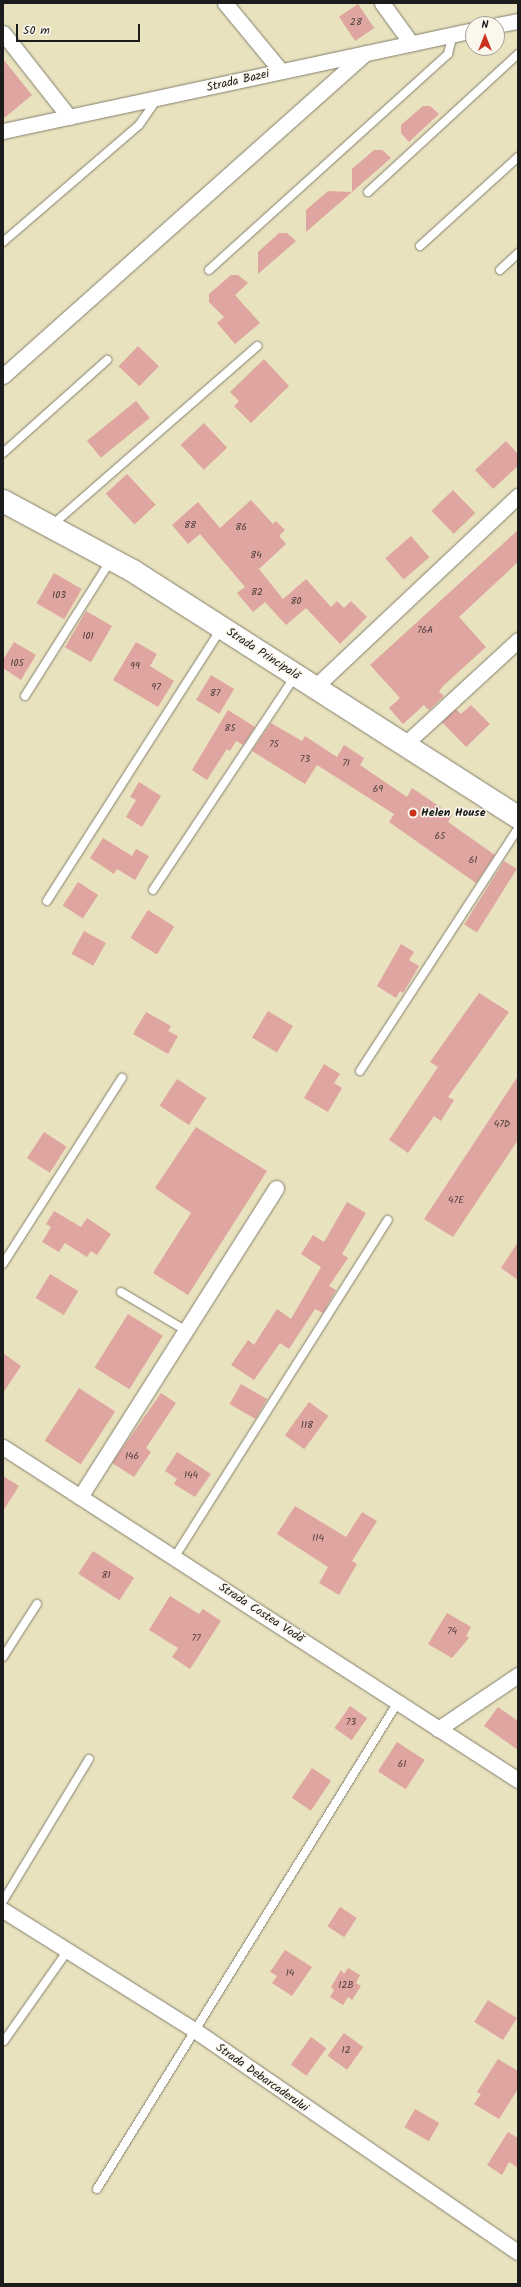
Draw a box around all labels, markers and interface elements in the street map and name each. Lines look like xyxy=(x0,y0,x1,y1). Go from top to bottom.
scale bar xyxy=(18,16,142,42)
north arrow xyxy=(465,16,505,56)
text: N xyxy=(482,16,488,34)
house number: 28 xyxy=(350,17,362,29)
text: 50 m xyxy=(23,21,50,40)
street label: Strada Bazei xyxy=(205,67,271,95)
house number: 88 xyxy=(184,520,196,532)
house number: 86 xyxy=(235,522,247,534)
house number: 84 xyxy=(250,550,262,562)
house number: 82 xyxy=(251,587,263,599)
house number: 103 xyxy=(52,590,66,602)
house number: 80 xyxy=(290,596,302,608)
street label: Strada Principală xyxy=(223,625,303,683)
house number: 76A xyxy=(417,625,433,637)
house number: 101 xyxy=(82,631,94,643)
house number: 105 xyxy=(10,658,24,670)
house number: 99 xyxy=(130,661,140,673)
house number: 97 xyxy=(151,682,161,694)
house number: 87 xyxy=(210,688,220,700)
house number: 85 xyxy=(224,723,236,735)
house number: 75 xyxy=(269,739,279,751)
house number: 73 xyxy=(300,754,310,766)
house number: 71 xyxy=(342,758,350,770)
house number: 69 xyxy=(373,784,383,796)
place label: Helen House xyxy=(421,806,486,820)
marker: Helen House xyxy=(408,808,418,818)
house number: 65 xyxy=(435,831,445,843)
house number: 61 xyxy=(469,855,477,867)
house number: 47D xyxy=(494,1119,510,1131)
house number: 47E xyxy=(448,1195,464,1207)
house number: 118 xyxy=(301,1420,313,1432)
house number: 146 xyxy=(125,1451,139,1463)
house number: 144 xyxy=(184,1470,198,1482)
house number: 114 xyxy=(312,1533,324,1545)
house number: 81 xyxy=(101,1570,111,1582)
street label: Strada Costea Vodă xyxy=(216,1580,306,1646)
house number: 74 xyxy=(447,1626,457,1638)
house number: 77 xyxy=(191,1633,201,1645)
house number: 73 xyxy=(346,1717,356,1729)
house number: 61 xyxy=(398,1759,406,1771)
house number: 14 xyxy=(286,1968,294,1980)
house number: 12B xyxy=(338,1980,354,1992)
street label: Strada Debarcaderului xyxy=(213,2041,311,2115)
house number: 12 xyxy=(342,2045,350,2057)

